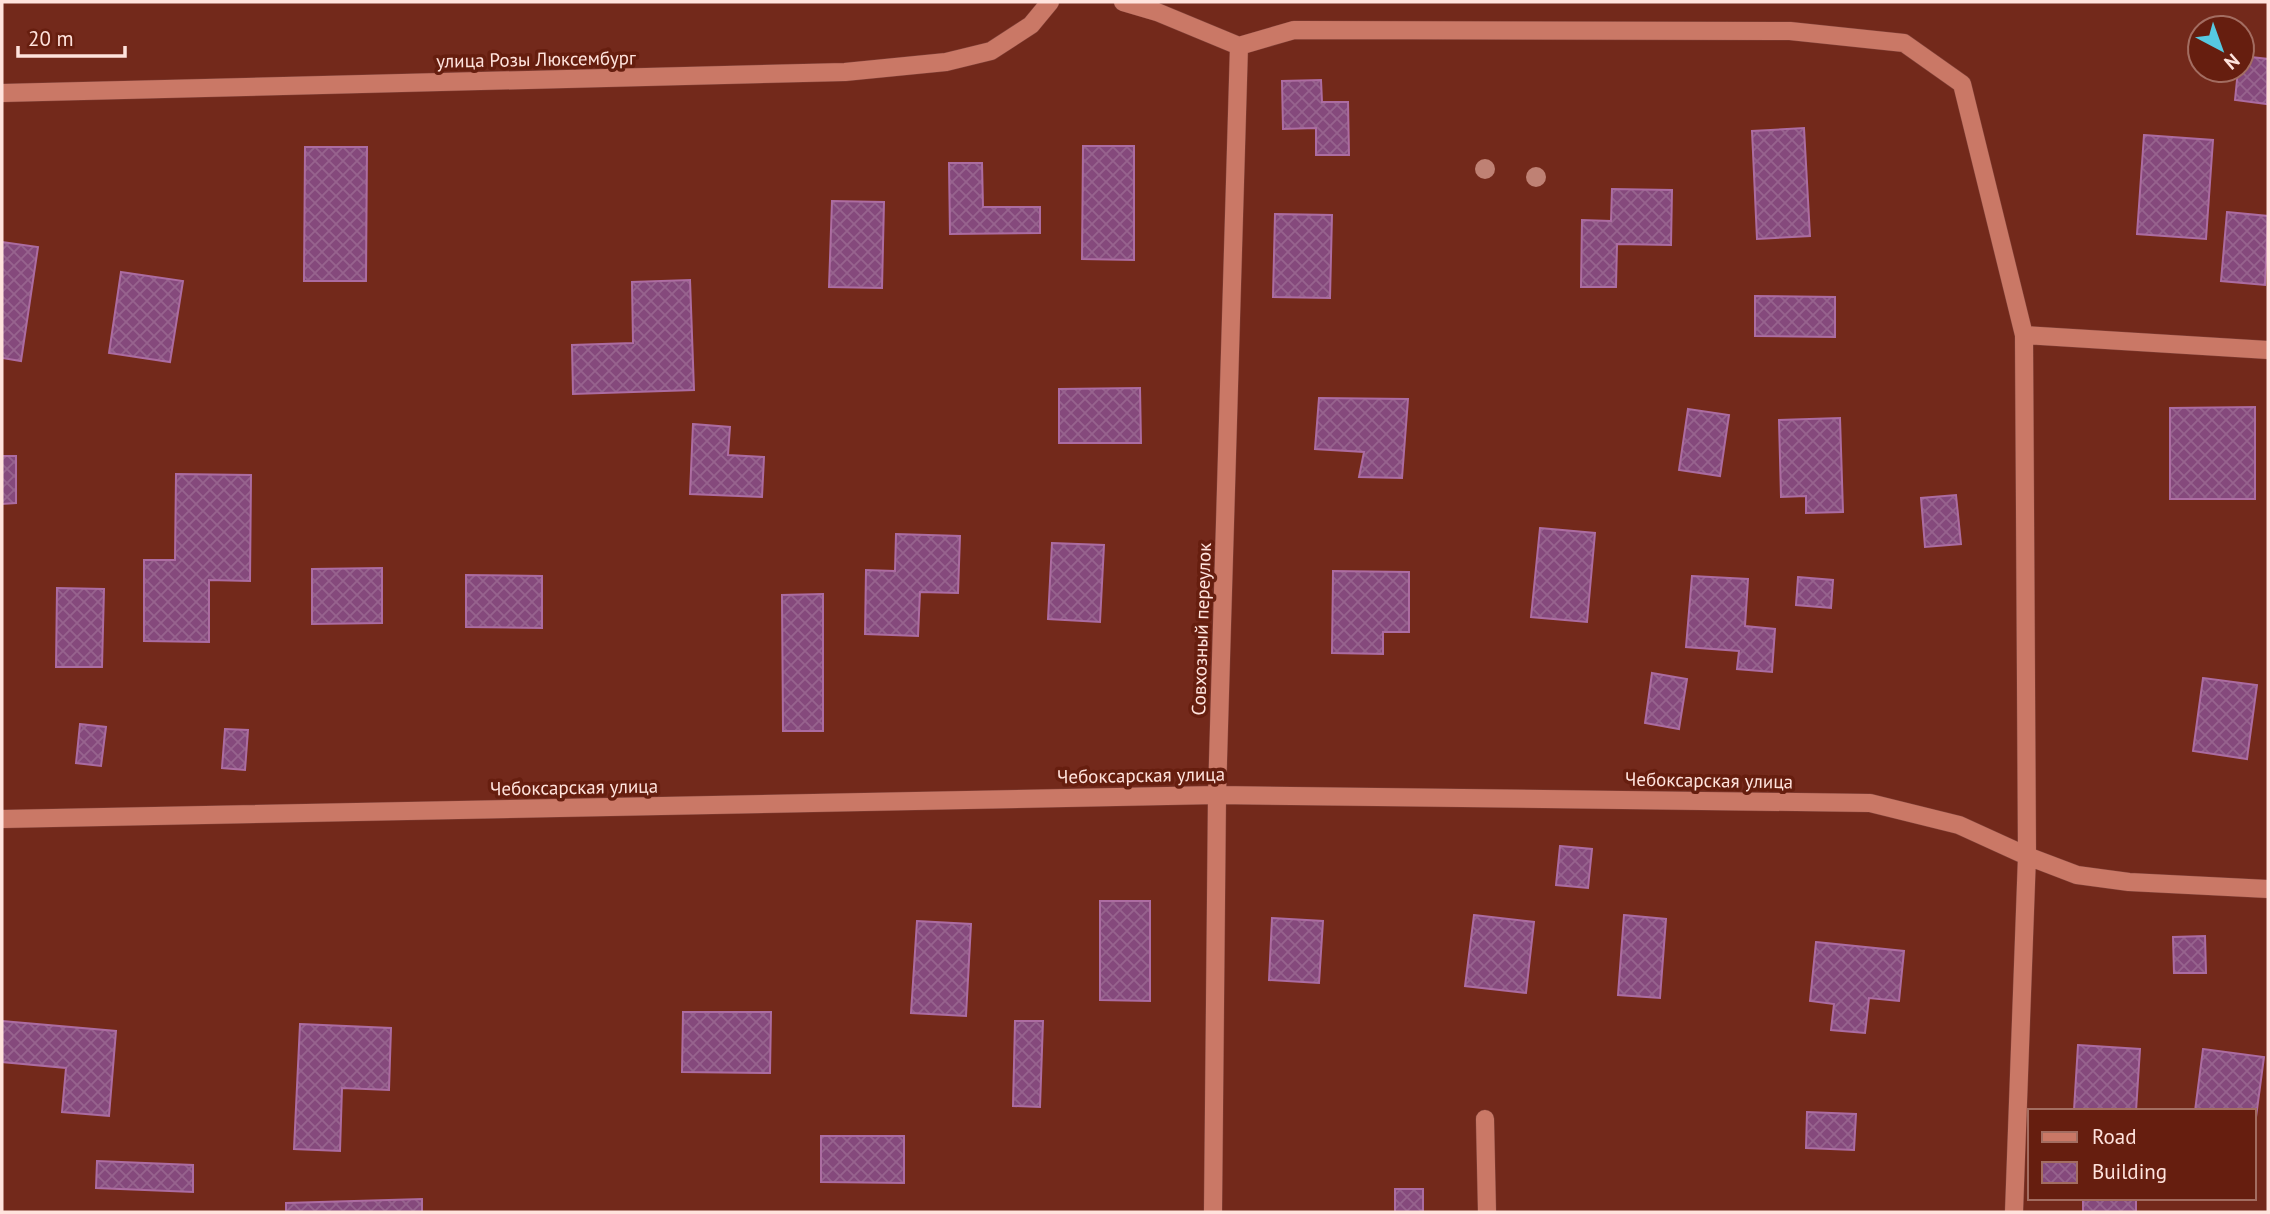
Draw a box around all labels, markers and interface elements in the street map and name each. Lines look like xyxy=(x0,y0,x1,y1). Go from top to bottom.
scale bar xyxy=(18,14,124,58)
north arrow xyxy=(2186,14,2256,84)
text: 20 m xyxy=(28,25,74,52)
street label: улица Розы Люксембург xyxy=(436,45,637,73)
text: N xyxy=(2220,49,2245,75)
street label: Совхозный переулок xyxy=(1186,542,1216,716)
street label: Чебоксарская улица xyxy=(1057,762,1225,788)
street label: Чебоксарская улица xyxy=(1625,767,1793,793)
street label: Чебоксарская улица xyxy=(490,774,658,800)
legend xyxy=(2028,1109,2256,1200)
text: Road xyxy=(2092,1123,2136,1150)
text: Building xyxy=(2092,1158,2167,1185)

